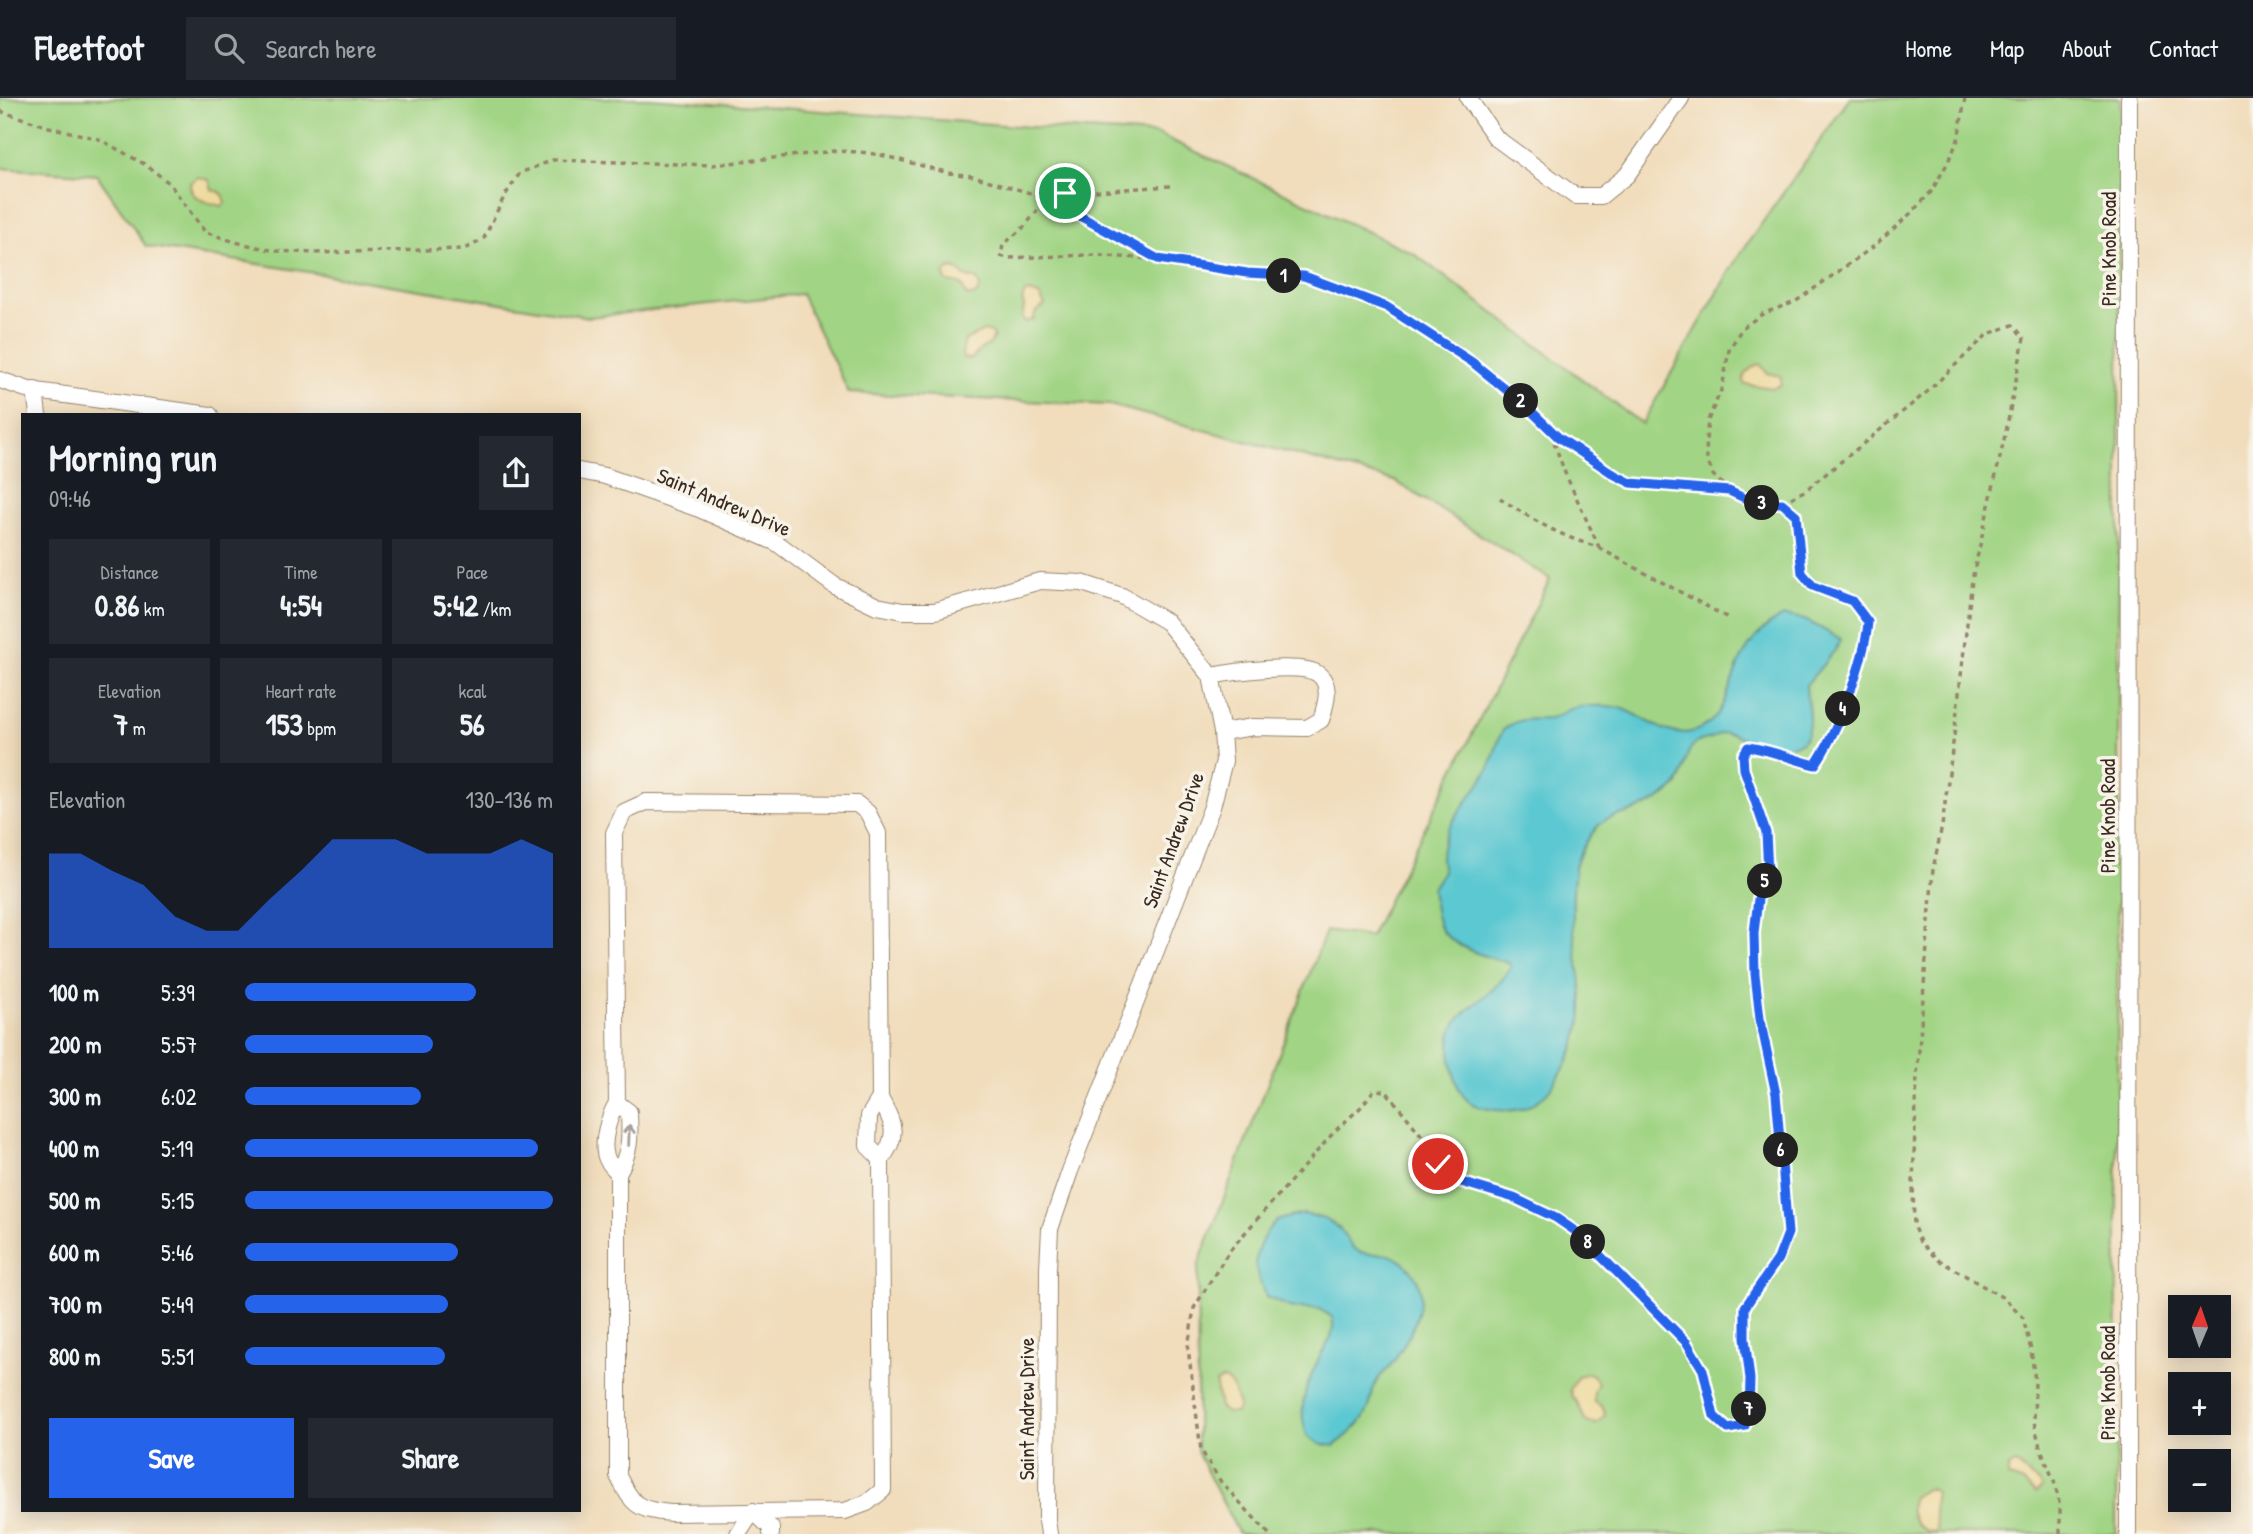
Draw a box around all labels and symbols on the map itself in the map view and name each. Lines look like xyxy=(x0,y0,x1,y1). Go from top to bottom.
pin xyxy=(1035,163,1095,223)
street label: Pine Knob Road xyxy=(2094,192,2123,306)
pin: 1 xyxy=(1266,258,1302,294)
pin: 2 xyxy=(1504,384,1538,418)
street label: Saint Andrew Drive xyxy=(653,461,795,543)
pin: 3 xyxy=(1744,486,1780,520)
pin: 4 xyxy=(1826,692,1860,726)
street label: Pine Knob Road xyxy=(2093,759,2122,873)
street label: Saint Andrew Drive xyxy=(1135,768,1211,912)
pin: 5 xyxy=(1748,864,1782,898)
one-way arrow xyxy=(622,1124,635,1147)
pin: 6 xyxy=(1764,1132,1798,1168)
pin xyxy=(1408,1134,1468,1194)
pin: 8 xyxy=(1570,1224,1606,1260)
north arrow xyxy=(2168,1295,2231,1358)
street label: Pine Knob Road xyxy=(2093,1326,2122,1440)
street label: Saint Andrew Drive xyxy=(1012,1338,1041,1480)
pin: 7 xyxy=(1732,1392,1766,1426)

